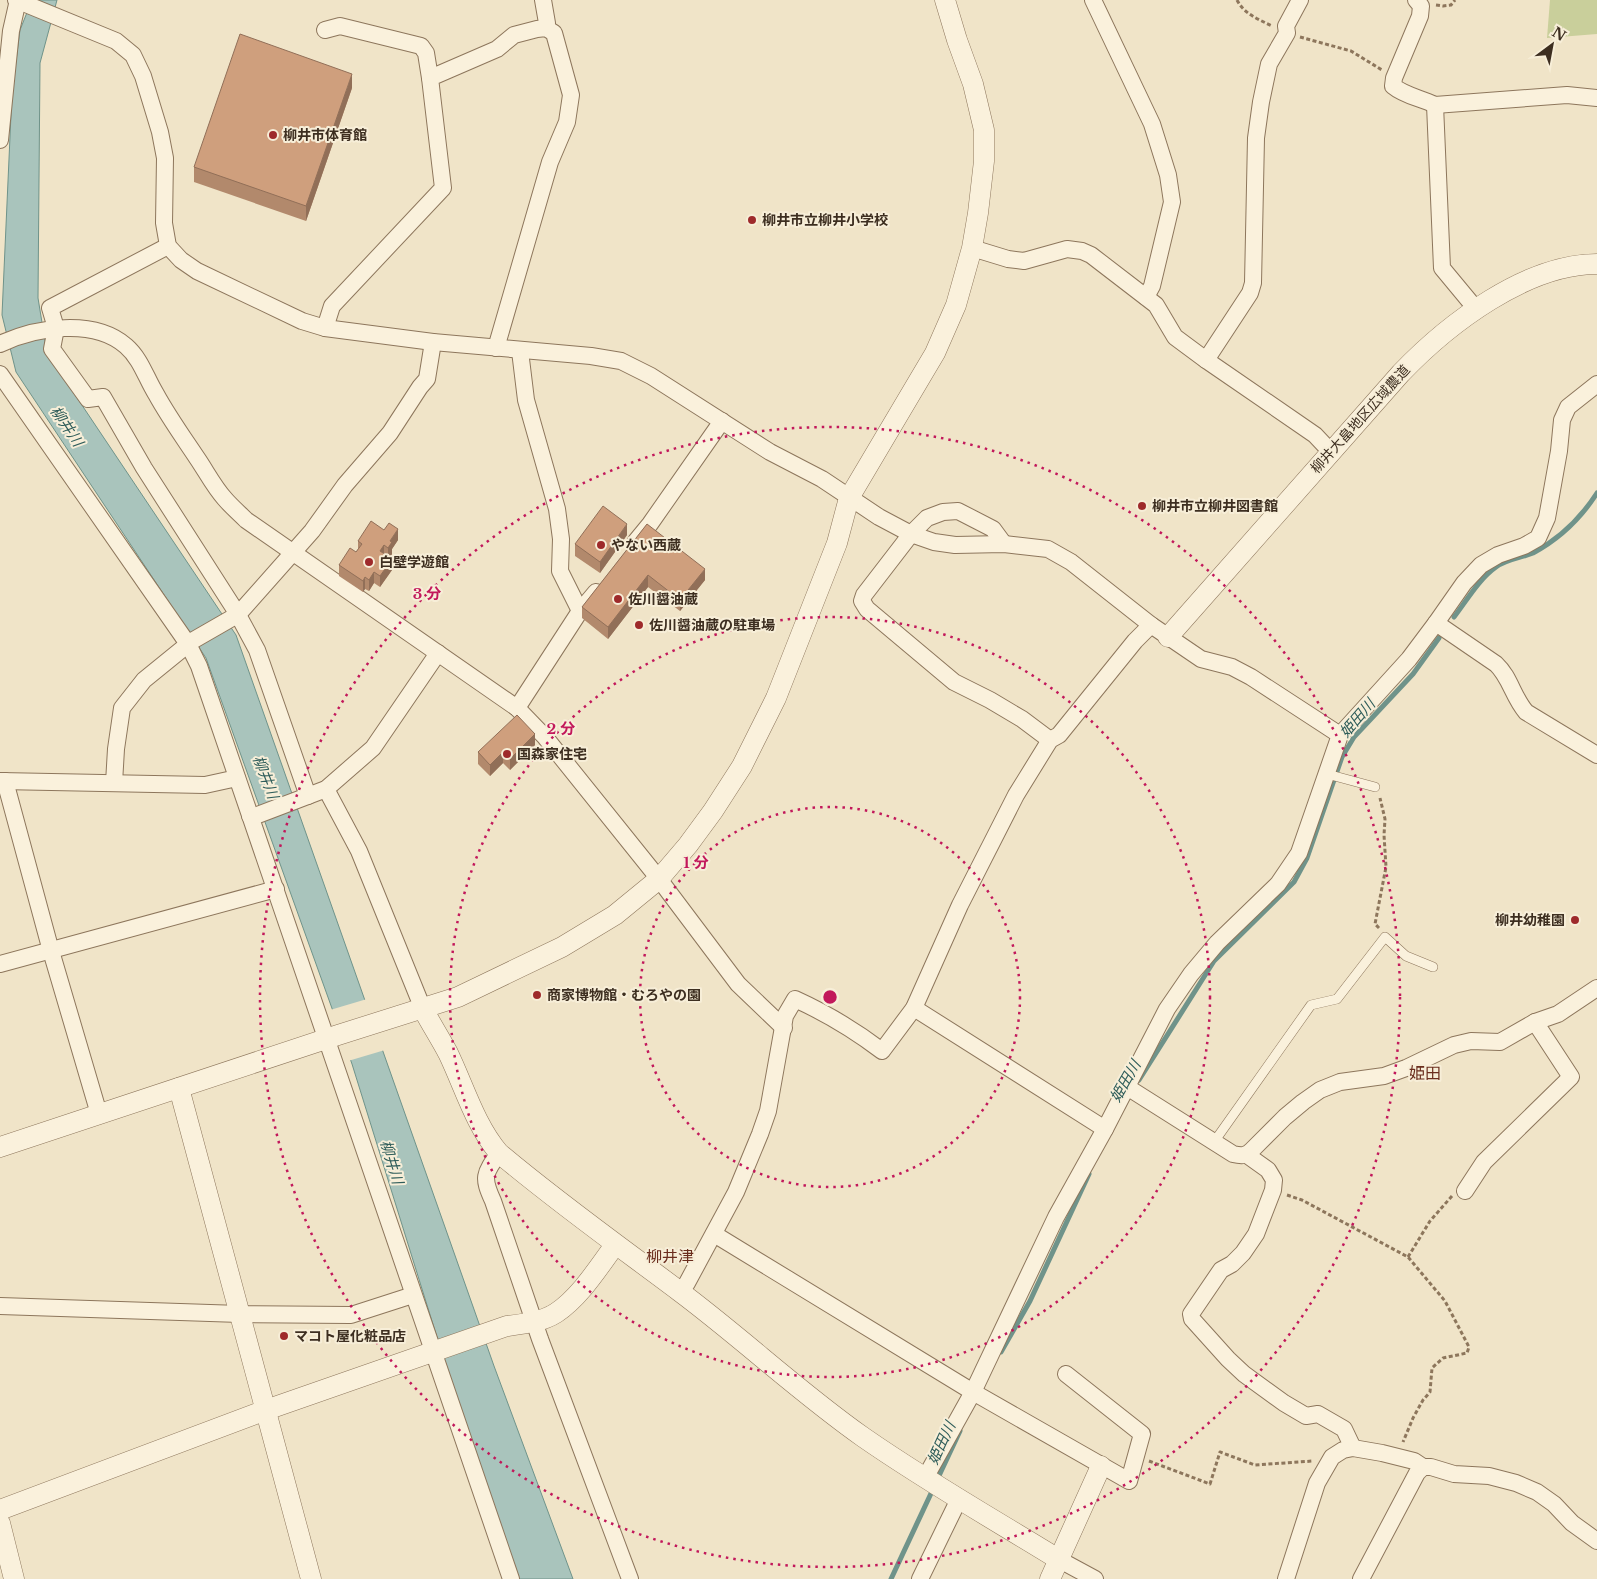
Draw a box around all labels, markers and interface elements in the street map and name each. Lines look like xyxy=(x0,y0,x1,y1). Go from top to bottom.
north arrow xyxy=(1527,20,1577,70)
text: N xyxy=(1549,23,1569,45)
place label: 柳井市体育館 xyxy=(283,126,367,144)
marker: 柳井市体育館 xyxy=(267,129,279,141)
place label: 柳井市立柳井小学校 xyxy=(762,211,888,229)
marker: 柳井市立柳井小学校 xyxy=(746,214,758,226)
street label: 柳井大畠地区広域農道 xyxy=(1306,361,1414,477)
water label: 柳井川 xyxy=(47,402,89,452)
place label: 柳井市立柳井図書館 xyxy=(1152,497,1278,515)
marker: 柳井市立柳井図書館 xyxy=(1136,500,1148,512)
place label: やない西蔵 xyxy=(611,536,681,554)
marker: やない西蔵 xyxy=(595,539,607,551)
place label: 白壁学遊館 xyxy=(379,553,449,571)
marker: 白壁学遊館 xyxy=(363,556,375,568)
text: 3 分 xyxy=(413,584,441,603)
place label: 佐川醤油蔵 xyxy=(628,590,698,608)
marker: 佐川醤油蔵 xyxy=(612,593,624,605)
place label: 佐川醤油蔵の駐車場 xyxy=(649,616,775,634)
marker: 佐川醤油蔵の駐車場 xyxy=(633,619,645,631)
water label: 姫田川 xyxy=(1335,693,1380,741)
text: 2 分 xyxy=(547,719,575,738)
place label: 国森家住宅 xyxy=(517,745,587,763)
marker: 国森家住宅 xyxy=(501,748,513,760)
water label: 柳井川 xyxy=(249,753,284,803)
text: 1 分 xyxy=(683,853,709,872)
place label: 柳井幼稚園 xyxy=(1495,911,1565,929)
marker: 柳井幼稚園 xyxy=(1569,914,1581,926)
place label: 商家博物館・むろやの園 xyxy=(547,986,701,1004)
centre of rings xyxy=(821,988,839,1006)
marker: 商家博物館・むろやの園 xyxy=(531,989,543,1001)
water label: 姫田川 xyxy=(1106,1055,1145,1105)
district label: 姫田 xyxy=(1409,1063,1441,1083)
water label: 柳井川 xyxy=(376,1138,408,1188)
district label: 柳井津 xyxy=(646,1246,694,1266)
place label: マコト屋化粧品店 xyxy=(294,1327,406,1345)
marker: マコト屋化粧品店 xyxy=(278,1330,290,1342)
water label: 姫田川 xyxy=(923,1417,960,1467)

